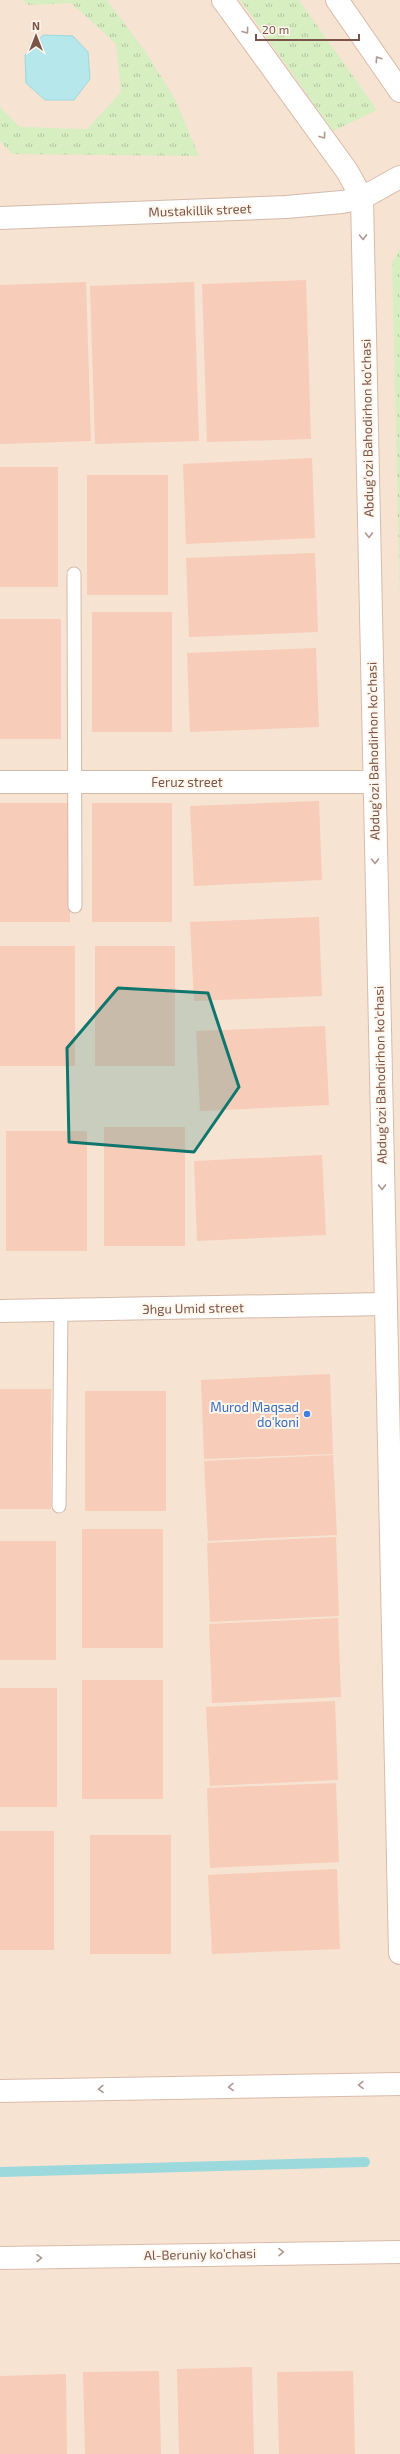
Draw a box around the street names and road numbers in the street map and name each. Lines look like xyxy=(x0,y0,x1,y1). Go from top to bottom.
street label: Mustakillik street xyxy=(148,200,252,220)
street label: Abdug’ozi Bahodirhon ko’chasi xyxy=(357,339,377,517)
street label: Abdug’ozi Bahodirhon ko’chasi xyxy=(363,662,383,840)
street label: Feruz street xyxy=(151,774,223,790)
street label: Abdug’ozi Bahodirhon ko’chasi xyxy=(370,986,390,1164)
street label: Эhgu Umid street xyxy=(142,1299,244,1317)
street label: Al-Beruniy ko’chasi xyxy=(144,2245,256,2263)

